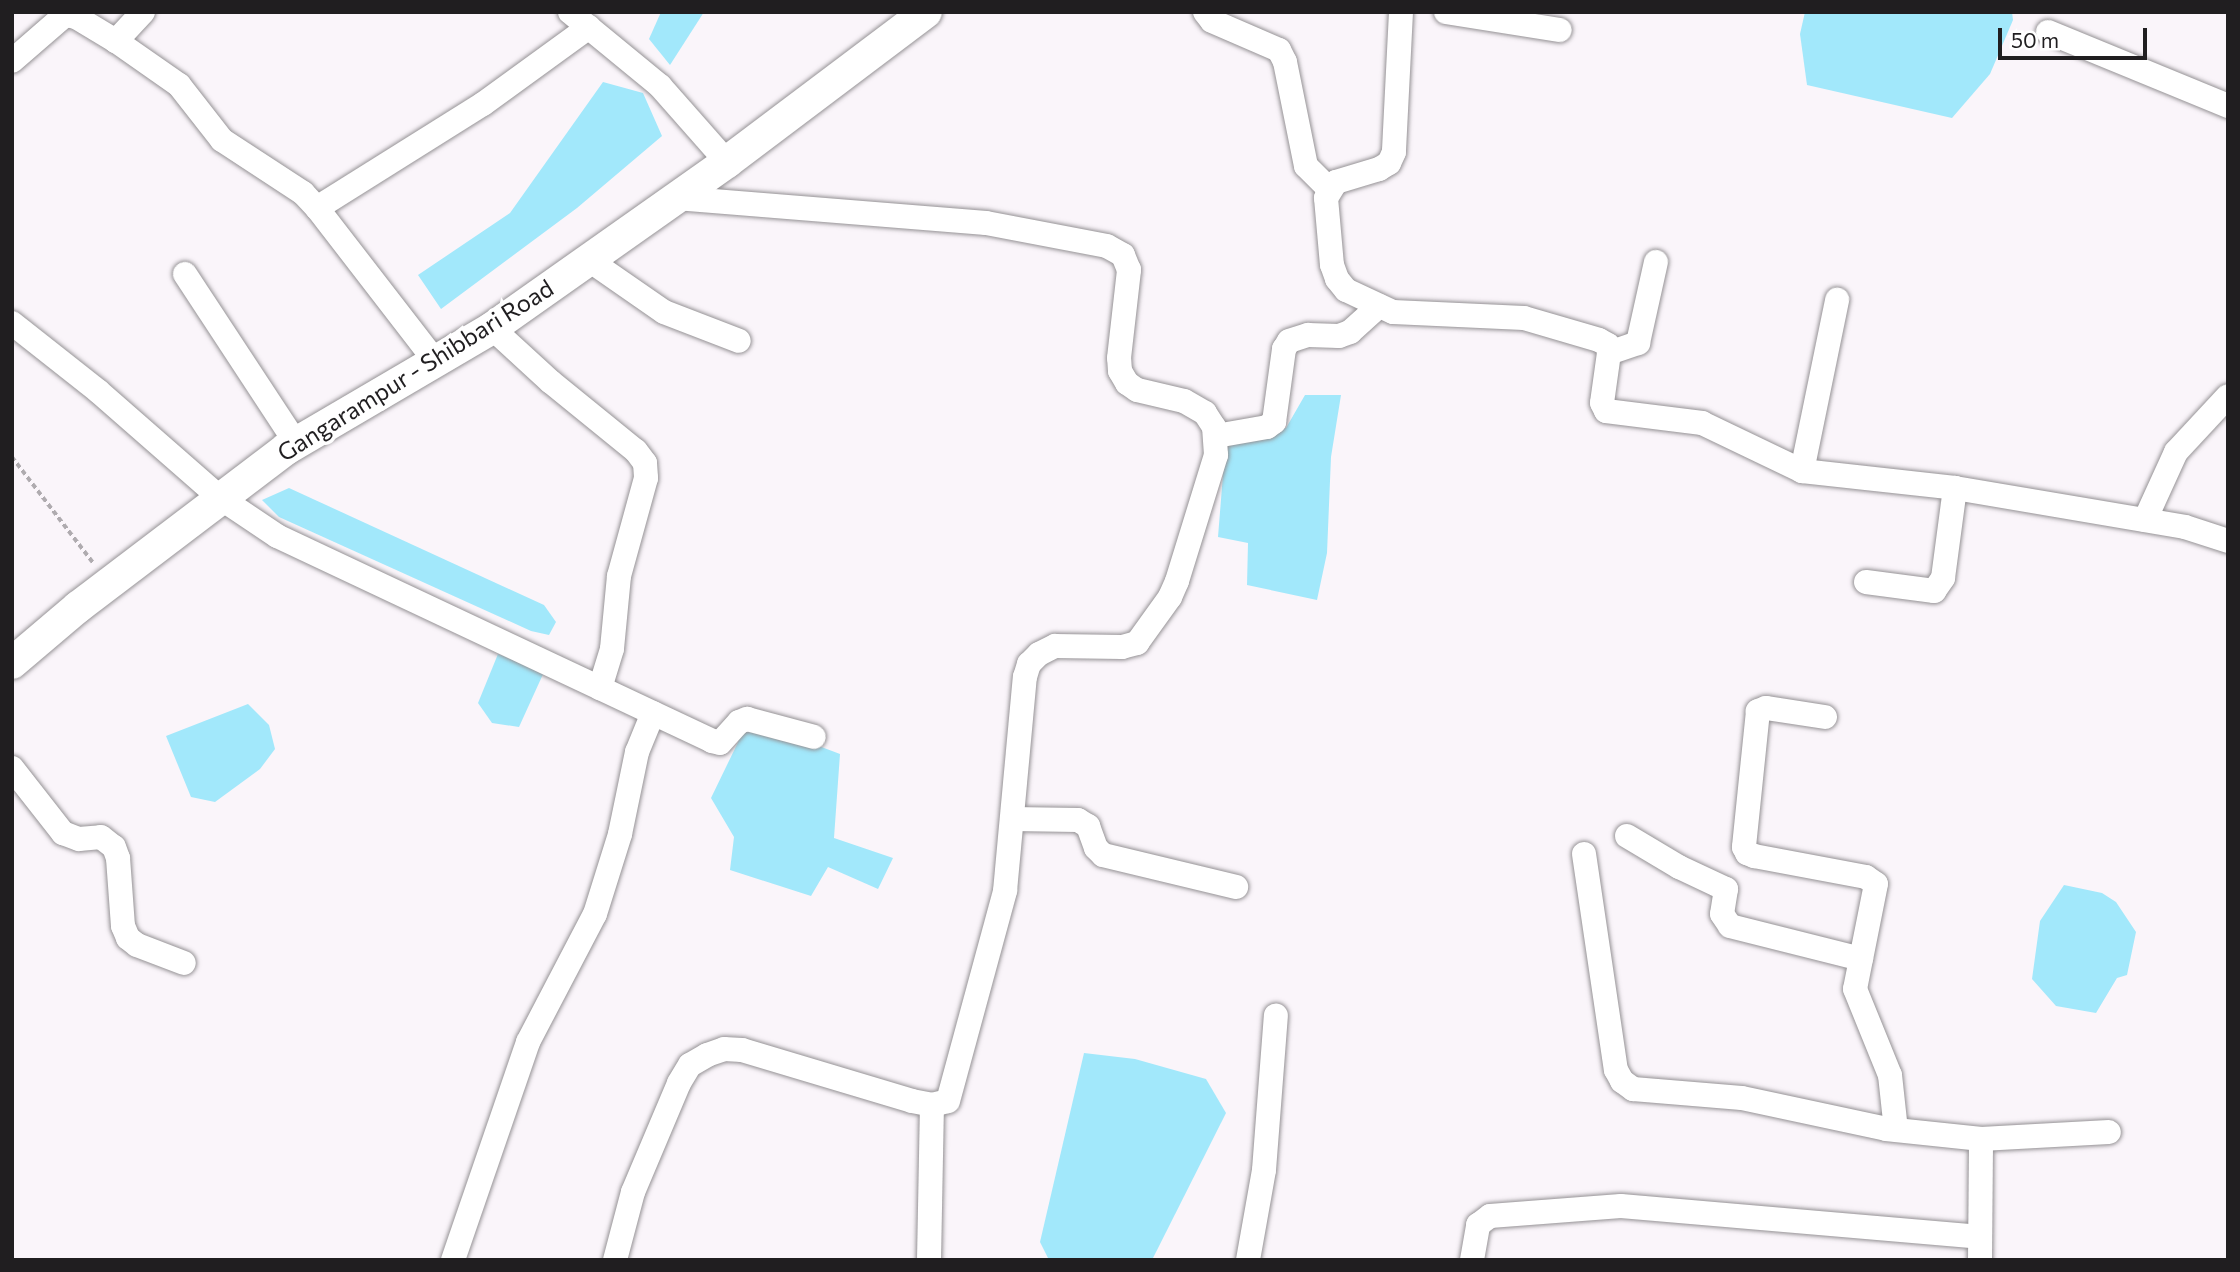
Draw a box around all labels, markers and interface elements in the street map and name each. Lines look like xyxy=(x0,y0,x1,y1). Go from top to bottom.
scale bar xyxy=(2002,14,2151,58)
text: 50 m xyxy=(2011,27,2059,52)
street label: Gangarampur - Shibbari Road xyxy=(272,273,558,467)

